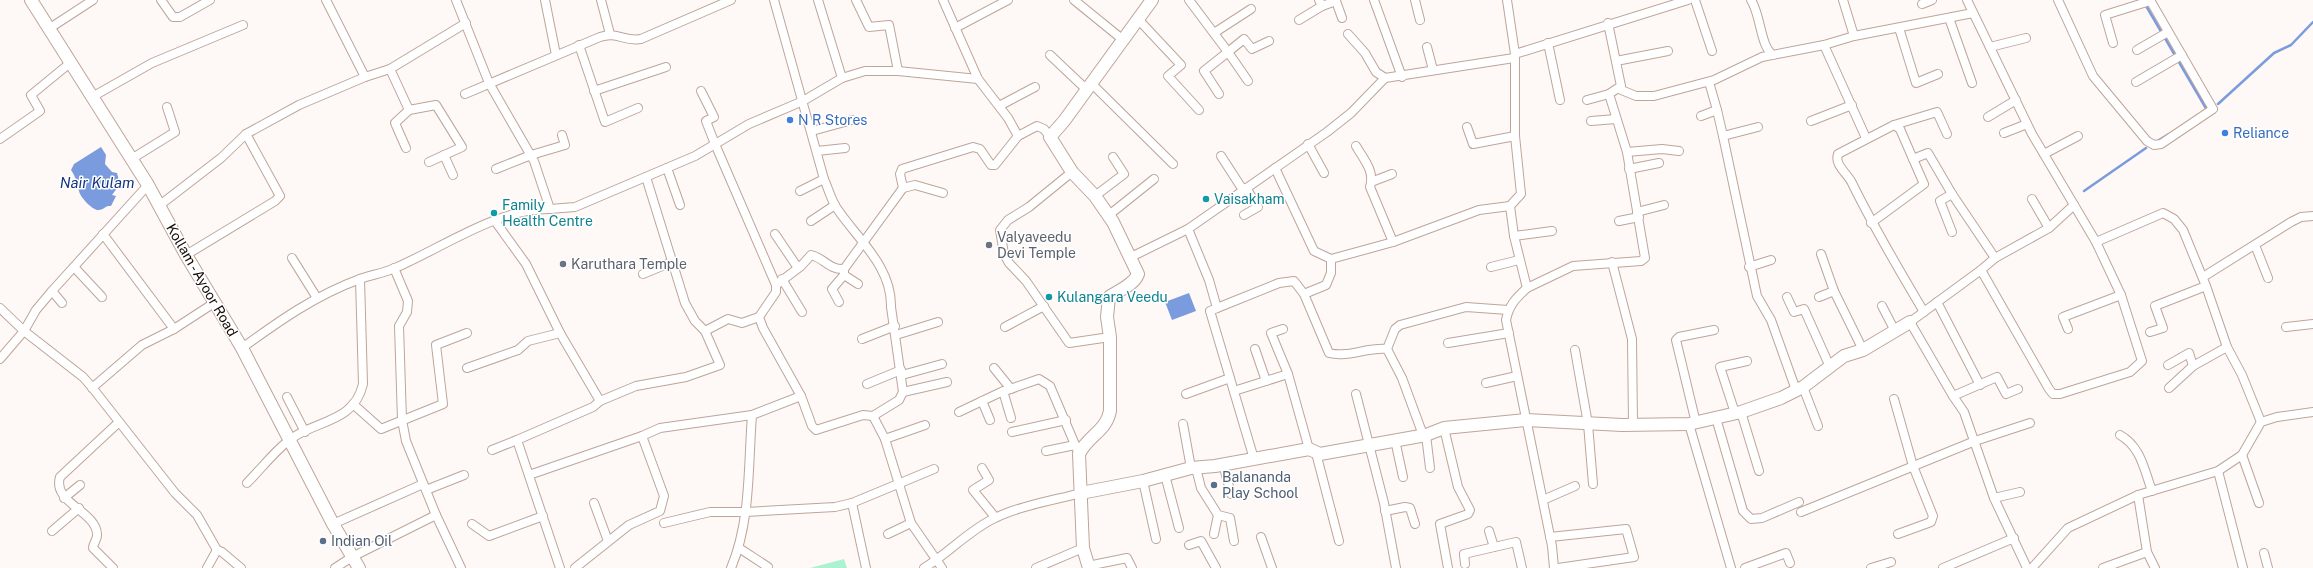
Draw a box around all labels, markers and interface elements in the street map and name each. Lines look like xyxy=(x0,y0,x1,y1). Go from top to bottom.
place label: N R Stores xyxy=(798,112,867,128)
marker: N R Stores xyxy=(785,115,795,125)
place label: Reliance xyxy=(2233,125,2289,141)
marker: Reliance xyxy=(2220,128,2230,138)
water label: Nair Kulam xyxy=(60,174,134,191)
place label: Vaisakham xyxy=(1214,191,1285,207)
marker: Vaisakham xyxy=(1201,194,1211,204)
place label: Family Health Centre xyxy=(502,197,593,229)
marker: Family Health Centre xyxy=(489,208,499,218)
street label: Kollam - Ayoor Road xyxy=(163,221,241,339)
place label: Valyaveedu Devi Temple xyxy=(997,229,1076,261)
marker: Valyaveedu Devi Temple xyxy=(984,240,994,250)
place label: Karuthara Temple xyxy=(571,256,687,272)
marker: Karuthara Temple xyxy=(558,259,568,269)
place label: Kulangara Veedu xyxy=(1057,289,1168,305)
marker: Kulangara Veedu xyxy=(1044,292,1054,302)
place label: Balananda Play School xyxy=(1222,469,1298,501)
marker: Balananda Play School xyxy=(1209,480,1219,490)
place label: Indian Oil xyxy=(331,533,392,549)
marker: Indian Oil xyxy=(318,536,328,546)

